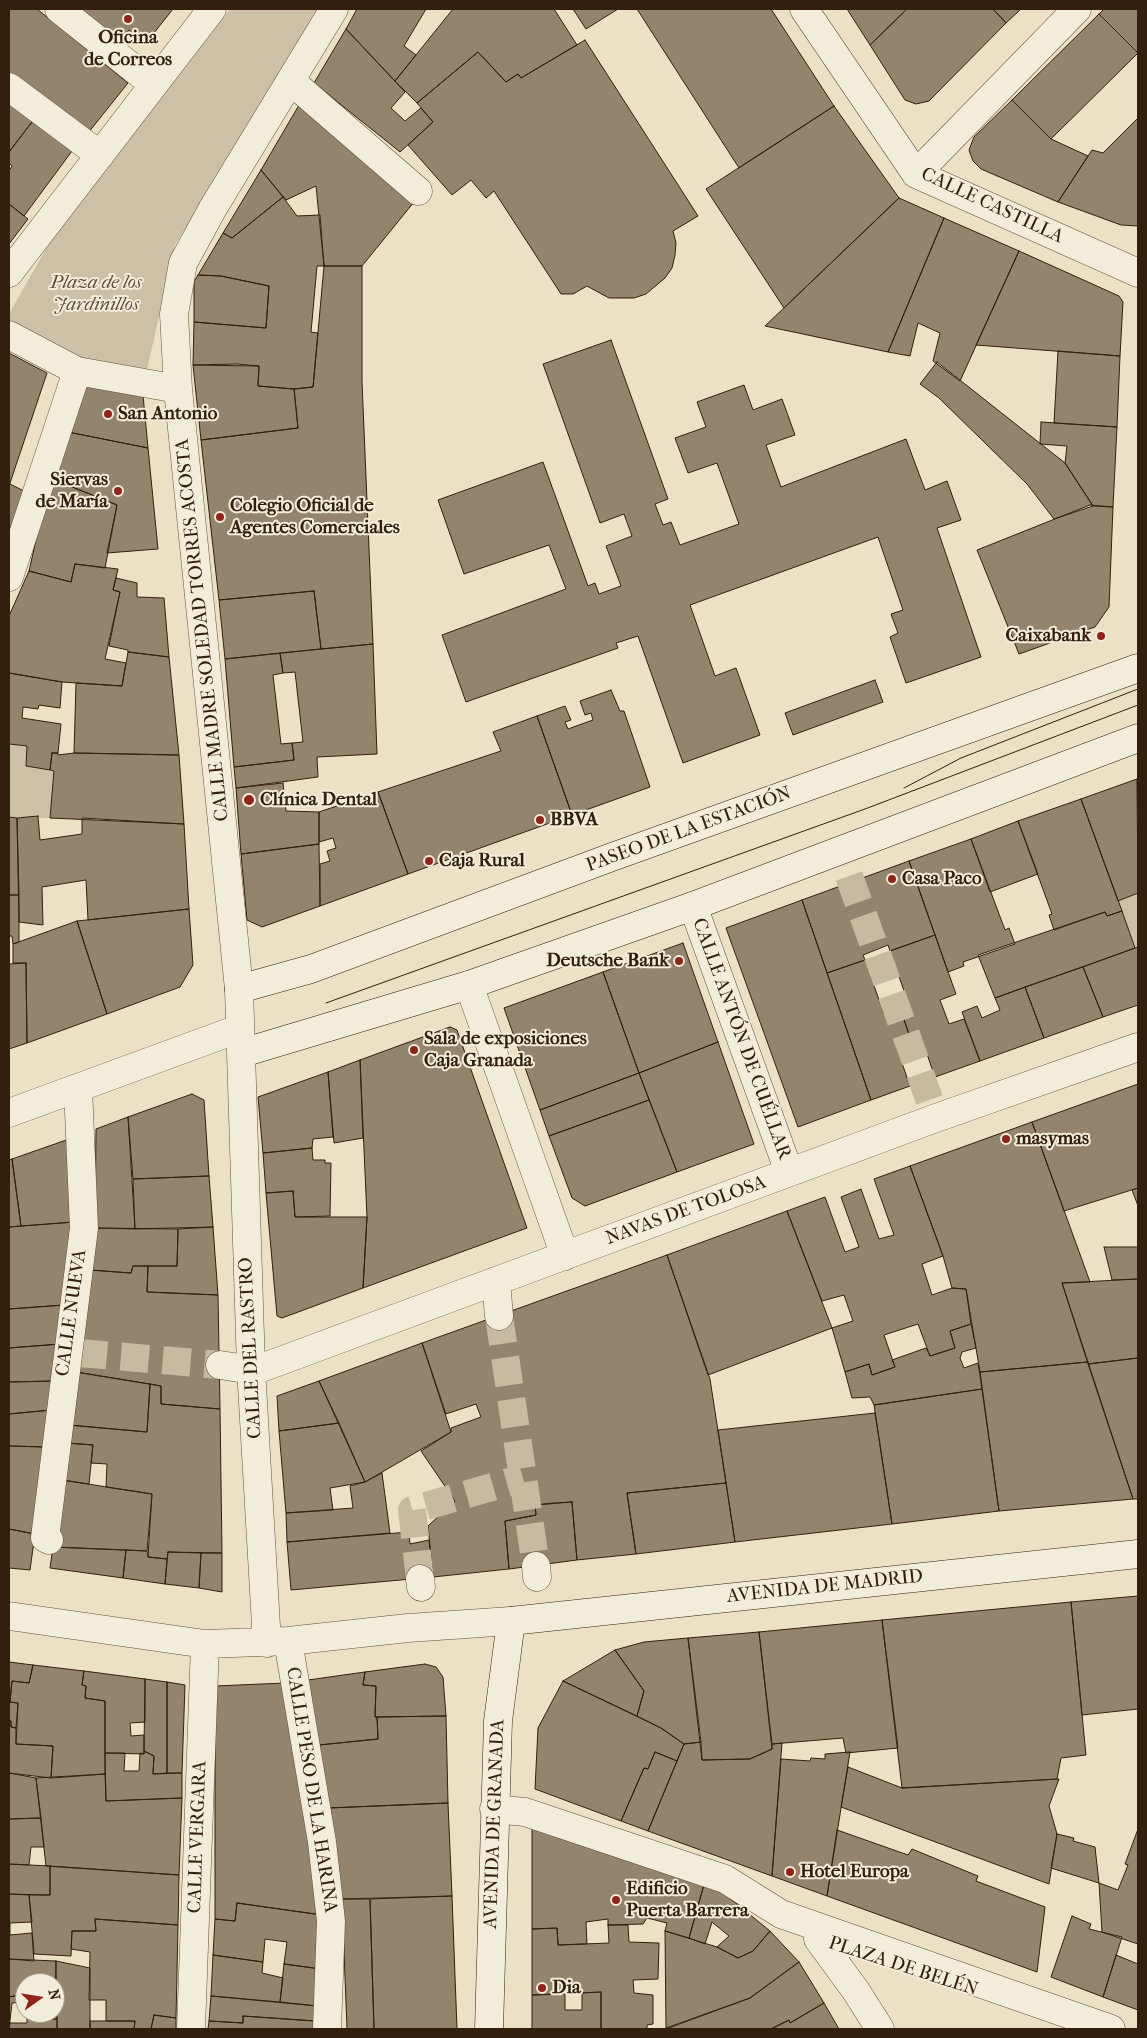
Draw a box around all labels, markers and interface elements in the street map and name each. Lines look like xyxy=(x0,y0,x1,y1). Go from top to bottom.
marker: Oficina de Correos xyxy=(122,13,134,25)
place label: Oficina de Correos xyxy=(84,27,172,71)
street label: CALLE CASTILLA xyxy=(917,163,1067,249)
park label: Plaza de los Jardinillos xyxy=(50,272,142,316)
place label: San Antonio xyxy=(118,403,217,425)
marker: San Antonio xyxy=(102,408,114,420)
street label: CALLE MADRE SOLEDAD TORRES ACOSTA xyxy=(172,438,234,822)
place label: Siervas de María xyxy=(36,469,108,513)
marker: Siervas de María xyxy=(112,485,124,497)
place label: Colegio Oficial de Agentes Comerciales xyxy=(230,495,400,539)
marker: Colegio Oficial de Agentes Comerciales xyxy=(214,511,226,523)
place label: Caixabank xyxy=(1006,625,1091,647)
marker: Caixabank xyxy=(1095,630,1107,642)
street label: PASEO DE LA ESTACIÓN xyxy=(583,782,795,878)
place label: Clínica Dental xyxy=(260,789,377,811)
marker: Clínica Dental xyxy=(242,793,256,807)
place label: BBVA xyxy=(550,809,598,831)
marker: BBVA xyxy=(534,814,546,826)
place label: Caja Rural xyxy=(439,850,525,872)
marker: Caja Rural xyxy=(423,855,435,867)
place label: Casa Paco xyxy=(902,868,982,890)
marker: Casa Paco xyxy=(886,873,898,885)
street label: CALLE ANTÓN DE CUÉLLAR xyxy=(687,915,795,1163)
place label: Deutsche Bank xyxy=(546,950,669,972)
marker: Deutsche Bank xyxy=(673,955,685,967)
place label: Sala de exposiciones Caja Granada xyxy=(424,1028,587,1072)
marker: Sala de exposiciones Caja Granada xyxy=(408,1044,420,1056)
place label: masymas xyxy=(1016,1128,1089,1150)
marker: masymas xyxy=(1000,1133,1012,1145)
street label: NAVAS DE TOLOSA xyxy=(603,1171,769,1251)
street label: CALLE NUEVA xyxy=(52,1248,92,1378)
street label: CALLE DEL RASTRO xyxy=(235,1257,267,1439)
street label: AVENIDA DE MADRID xyxy=(726,1565,924,1609)
street label: CALLE PESO DE LA HARINA xyxy=(280,1665,342,1915)
street label: AVENIDA DE GRANADA xyxy=(480,1719,510,1929)
street label: CALLE VERGARA xyxy=(184,1760,212,1914)
place label: Hotel Europa xyxy=(800,1861,909,1883)
marker: Hotel Europa xyxy=(784,1866,796,1878)
place label: Edificio Puerta Barrera xyxy=(626,1878,749,1922)
marker: Edificio Puerta Barrera xyxy=(610,1894,622,1906)
street label: PLAZA DE BELÉN xyxy=(825,1932,981,2002)
north arrow xyxy=(15,1973,65,2023)
place label: Dia xyxy=(552,1977,581,1999)
marker: Dia xyxy=(536,1982,548,1994)
text: N xyxy=(45,1988,64,2002)

